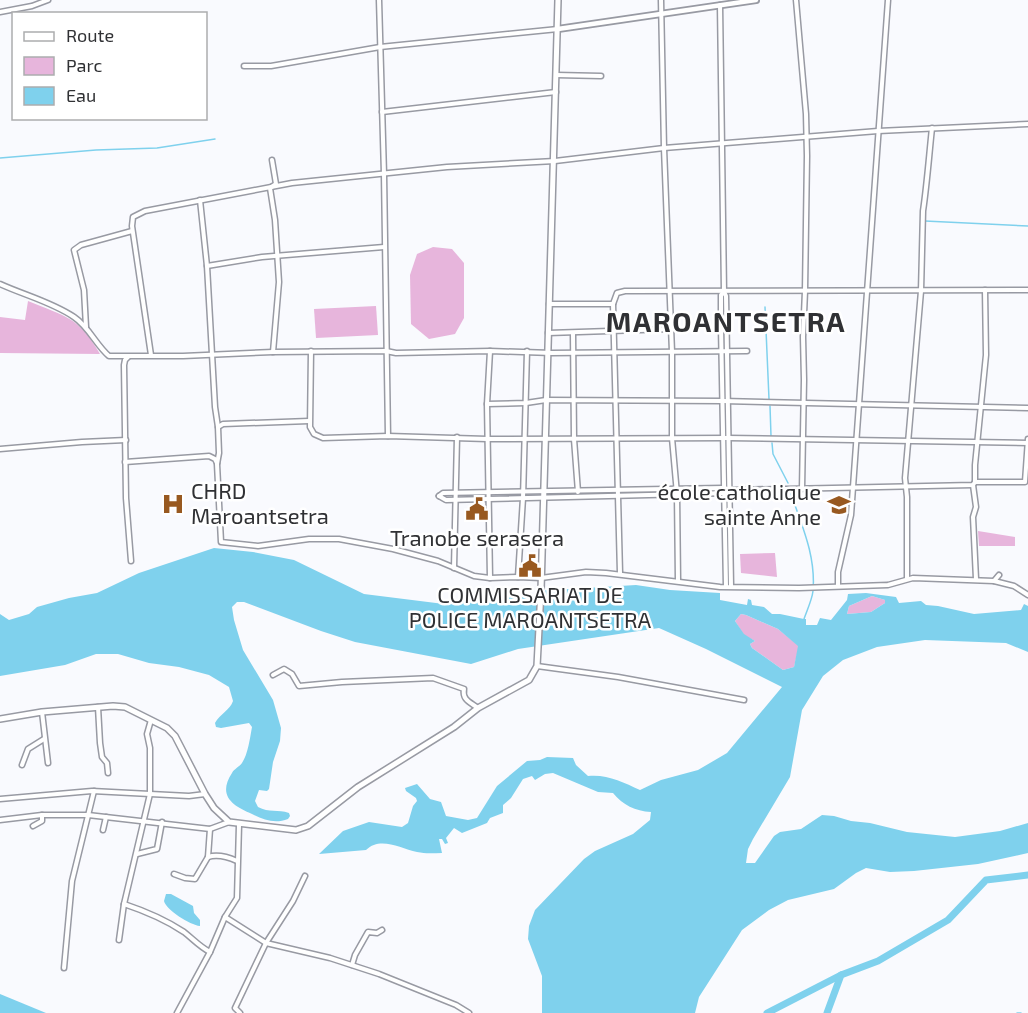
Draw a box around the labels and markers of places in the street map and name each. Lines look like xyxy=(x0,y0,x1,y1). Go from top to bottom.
place label: CHRD Maroantsetra xyxy=(191,477,329,528)
place label: école catholique sainte Anne xyxy=(657,478,821,529)
hospital icon: CHRD Maroantsetra xyxy=(160,491,186,517)
school or university icon: école catholique sainte Anne xyxy=(826,492,852,518)
public building icon: Tranobe serasera xyxy=(464,496,490,522)
place label: Tranobe serasera xyxy=(390,524,564,550)
public building icon: COMMISSARIAT DE POLICE MAROANTSETRA xyxy=(517,553,543,579)
place label: COMMISSARIAT DE POLICE MAROANTSETRA xyxy=(409,581,652,632)

